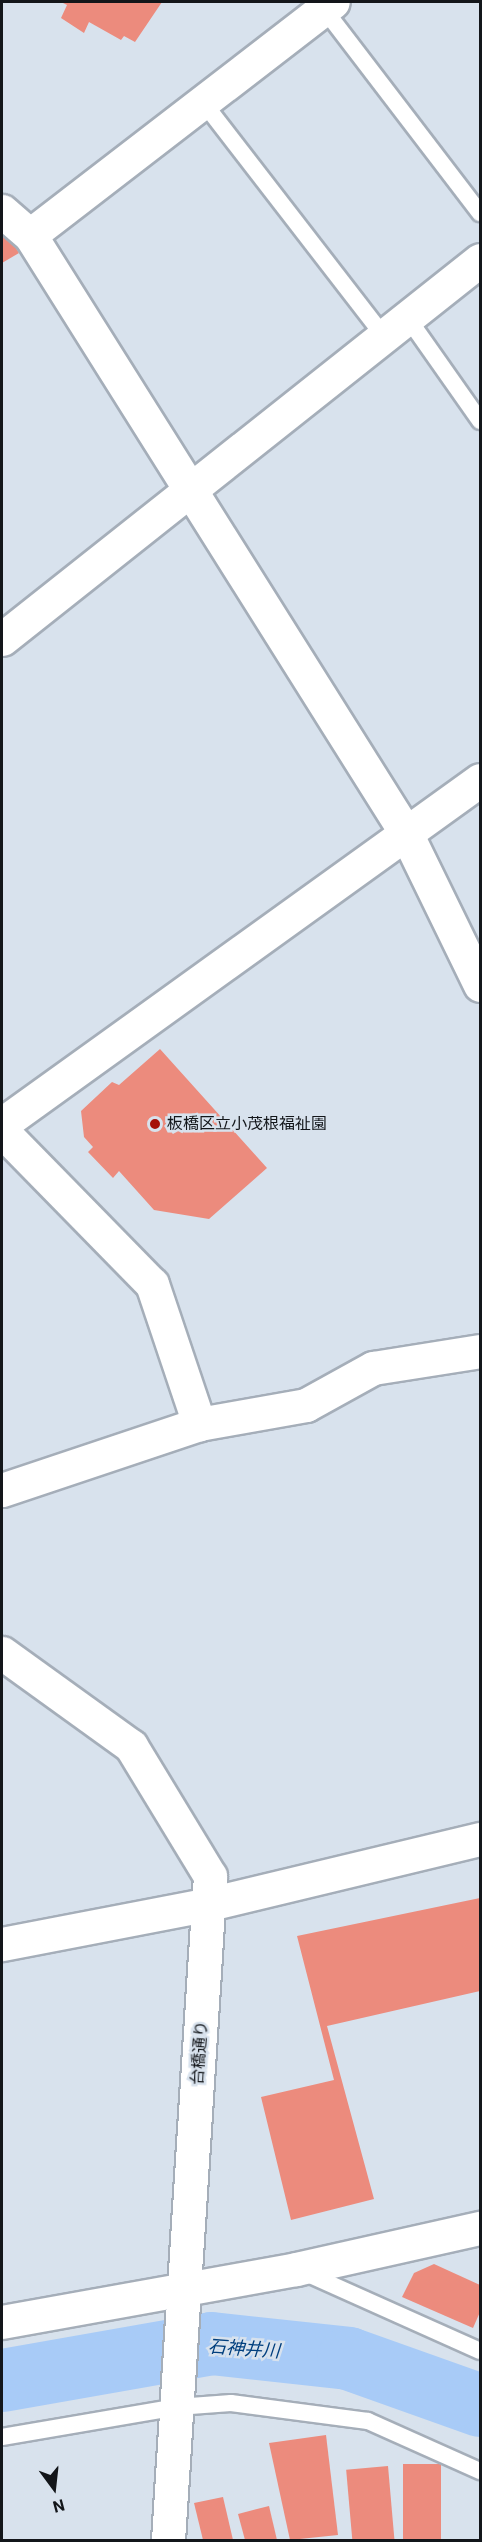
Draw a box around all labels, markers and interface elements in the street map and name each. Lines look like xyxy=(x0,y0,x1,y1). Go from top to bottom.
place label: 板橋区立小茂根福祉園 xyxy=(167,1114,327,1134)
marker: 板橋区立小茂根福祉園 xyxy=(148,1117,162,1131)
street label: 台橋通り xyxy=(188,2020,212,2086)
water label: 石神井川 xyxy=(207,2336,281,2362)
north arrow xyxy=(24,2458,84,2518)
text: N xyxy=(51,2495,67,2517)

